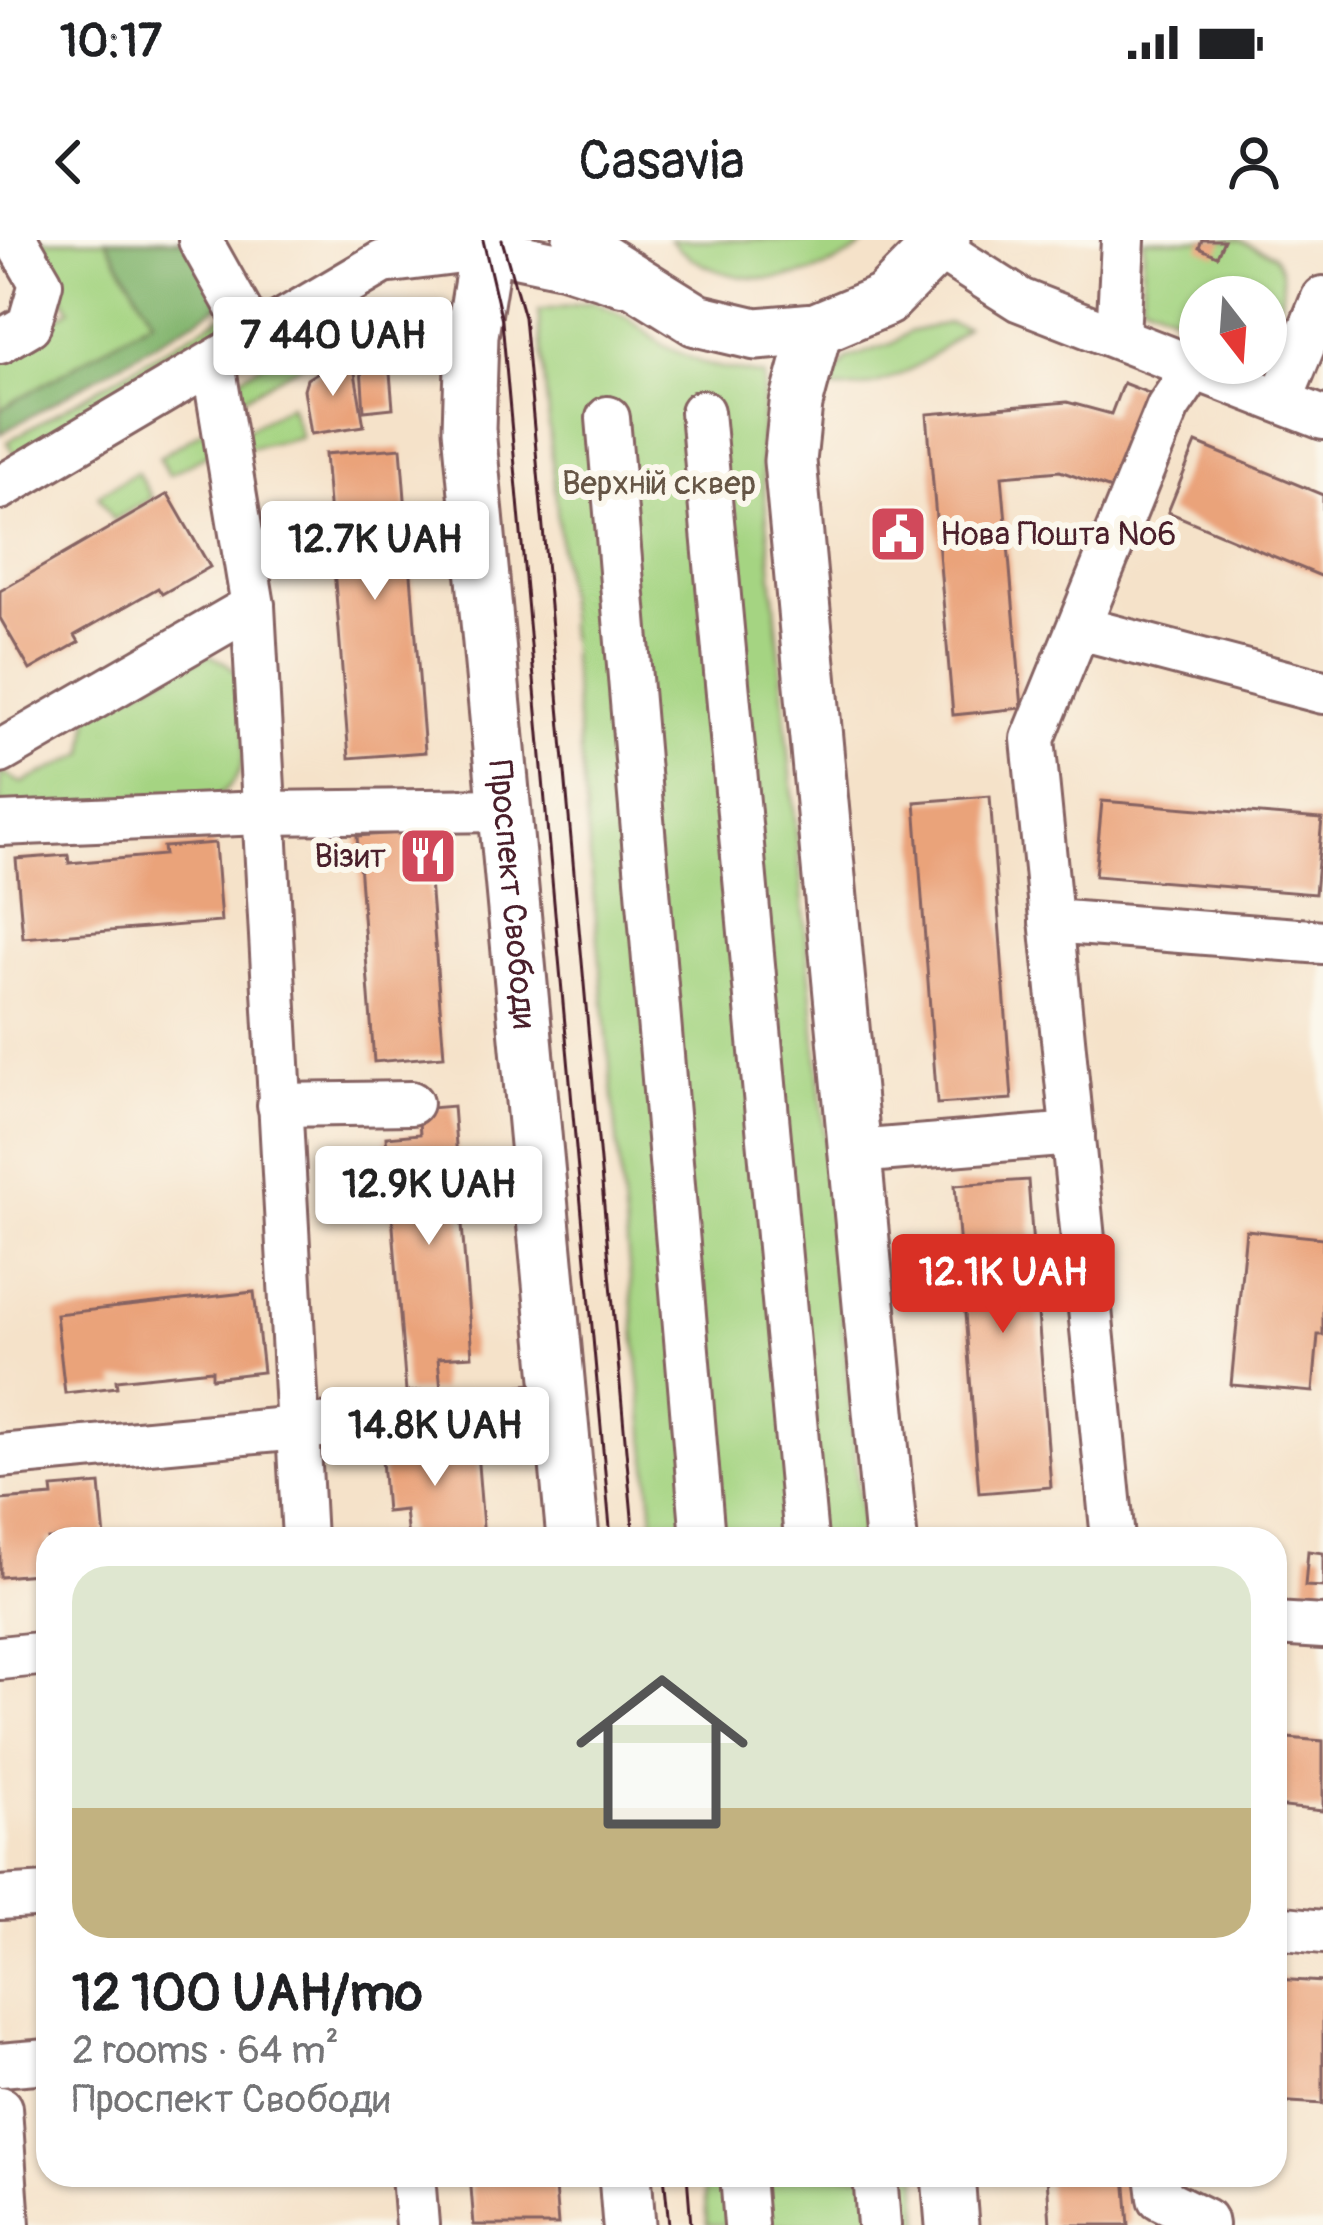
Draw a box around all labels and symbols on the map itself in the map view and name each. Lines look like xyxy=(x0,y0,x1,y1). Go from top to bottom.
north arrow xyxy=(1179,276,1287,384)
pin: 7 440 UAH xyxy=(196,297,470,399)
park label: Верхній сквер xyxy=(562,463,756,504)
pin: 12.7K UAH xyxy=(238,501,512,603)
public building icon: Нова Пошта №6 xyxy=(867,503,929,565)
place label: Нова Пошта №6 xyxy=(940,514,1177,555)
street label: Проспект Свободи xyxy=(480,758,546,1031)
restaurant icon: Візит xyxy=(397,825,459,887)
place label: Візит xyxy=(314,836,386,877)
pin: 12.9K UAH xyxy=(292,1146,566,1248)
pin: 12.1K UAH xyxy=(866,1234,1140,1336)
pin: 14.8K UAH xyxy=(298,1387,572,1489)

